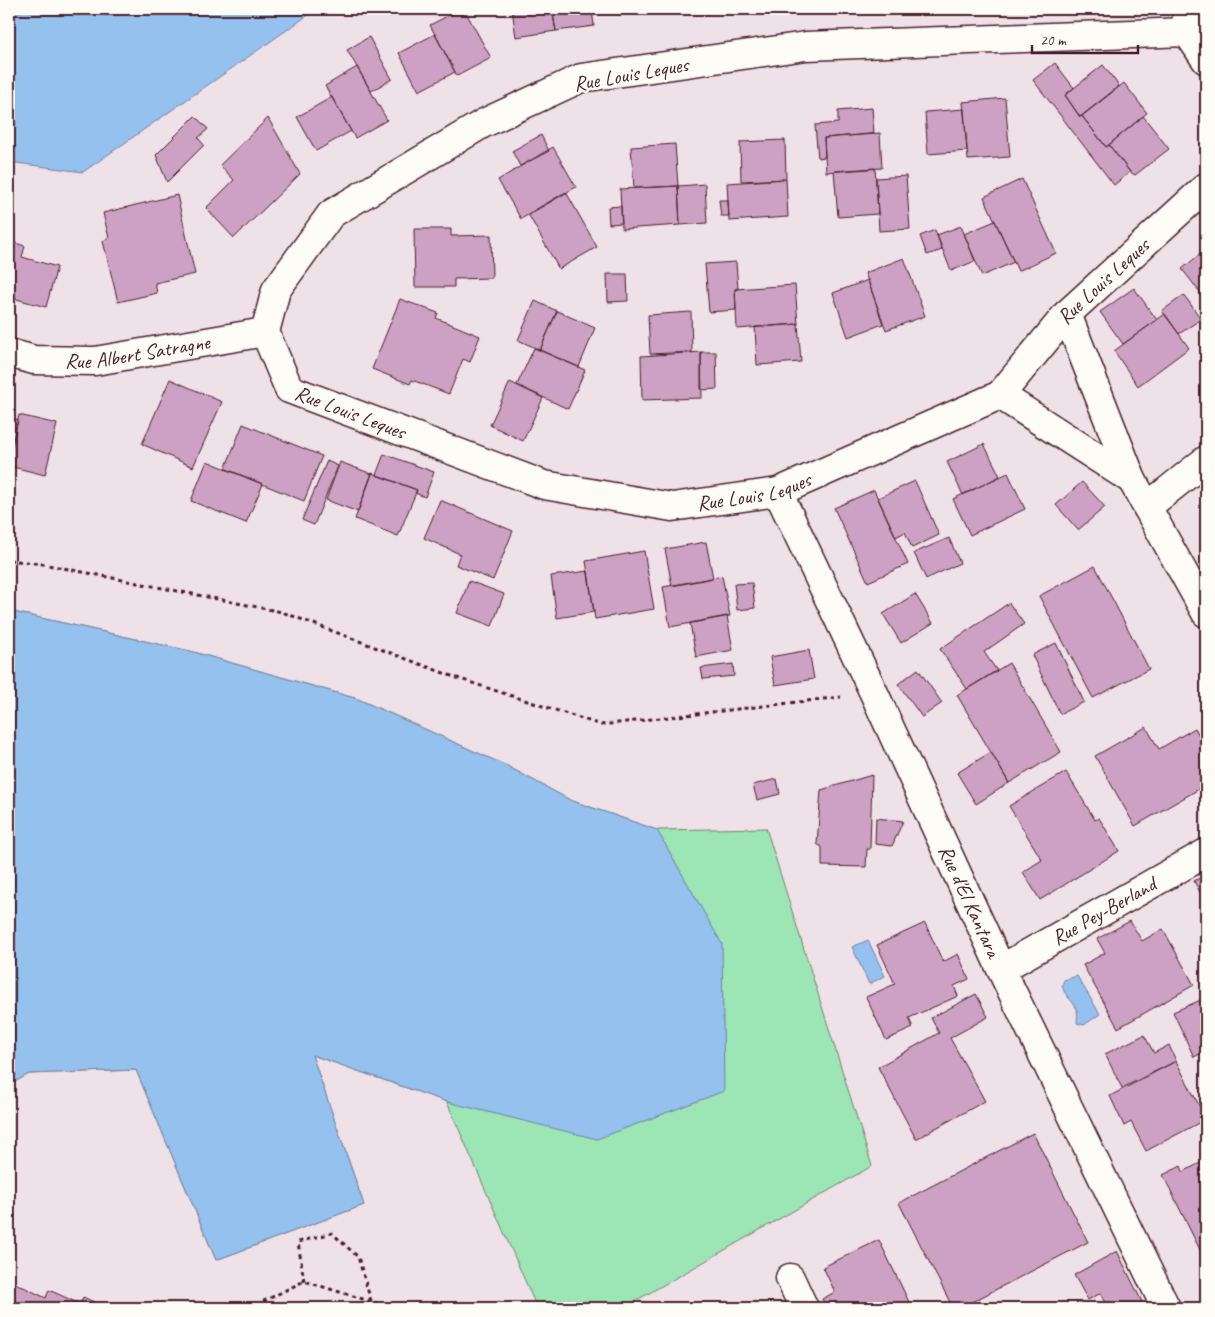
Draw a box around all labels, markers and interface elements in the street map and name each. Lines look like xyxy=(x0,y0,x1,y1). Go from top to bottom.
scale bar xyxy=(1032,22,1139,54)
text: 20 m xyxy=(1040,31,1067,50)
street label: Rue Louis Leques xyxy=(572,51,692,97)
street label: Rue Louis Leques xyxy=(1051,231,1156,329)
street label: Rue Albert Satragne xyxy=(65,328,213,374)
street label: Rue Louis Leques xyxy=(291,379,411,445)
street label: Rue Louis Leques xyxy=(695,466,816,516)
street label: Rue d'El Kantara xyxy=(933,841,1008,964)
street label: Rue Pey-Berland xyxy=(1047,869,1164,951)

